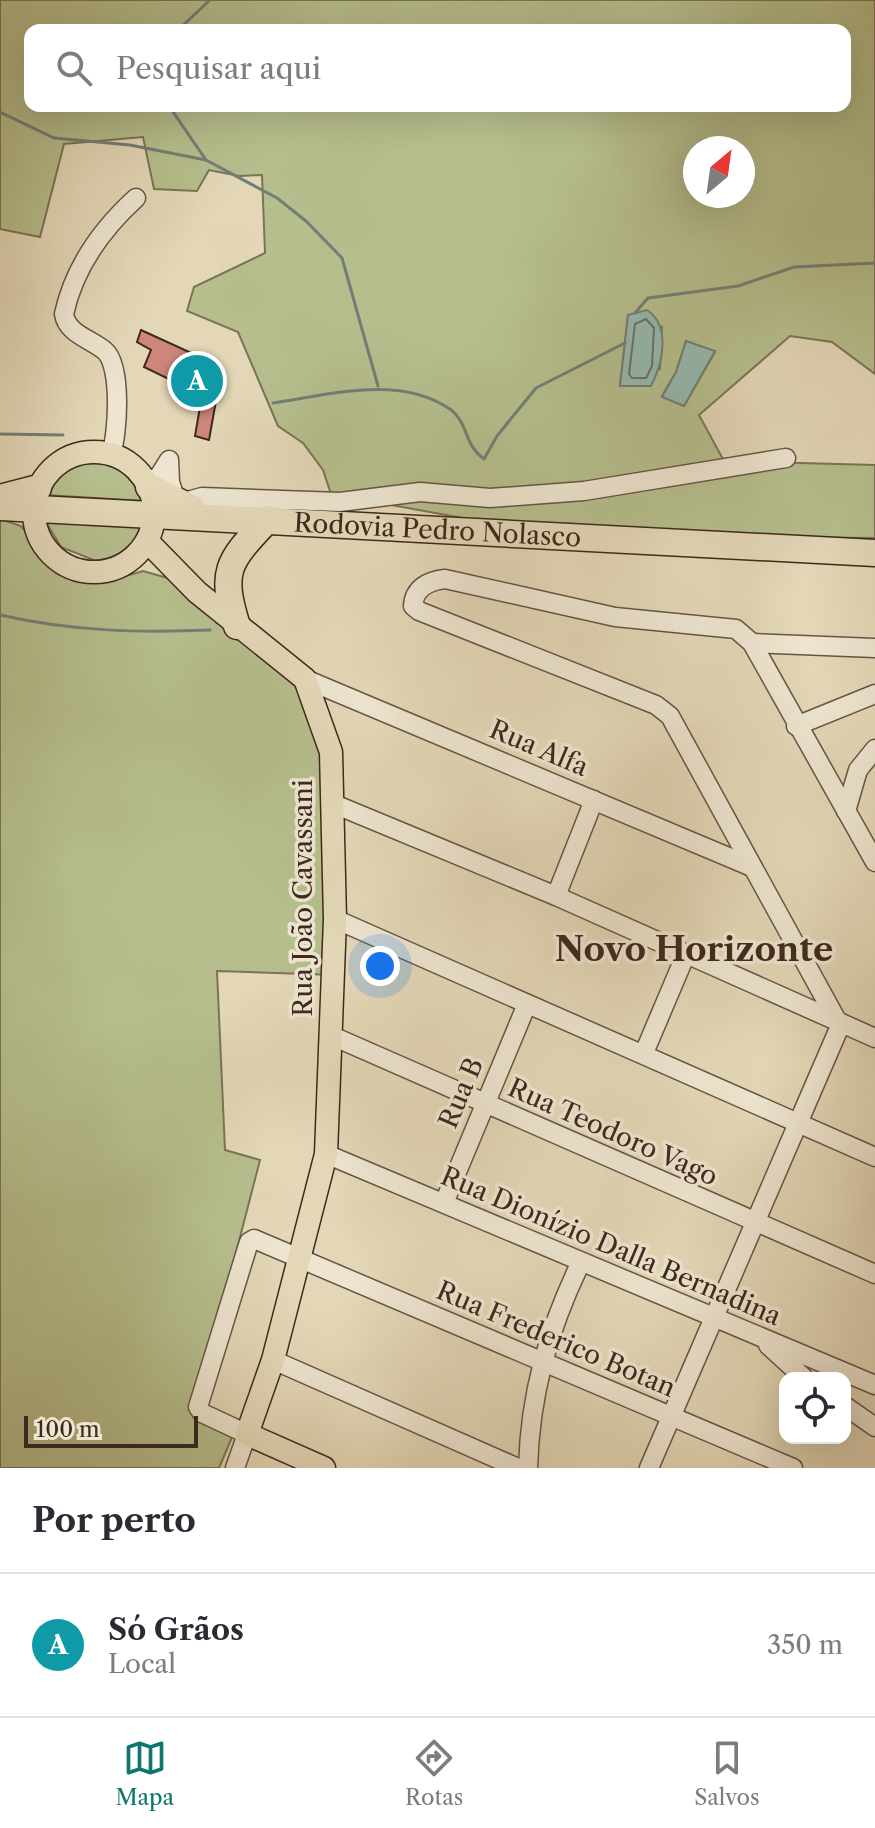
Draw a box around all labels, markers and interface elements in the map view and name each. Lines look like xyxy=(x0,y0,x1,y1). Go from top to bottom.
search box xyxy=(24,24,851,112)
icon: search xyxy=(52,46,96,90)
text: Pesquisar aqui xyxy=(116,50,321,87)
north arrow xyxy=(683,136,755,208)
pin: A xyxy=(171,351,223,411)
street label: Rodovia Pedro Nolasco xyxy=(293,506,582,554)
street label: Rua Alfa xyxy=(485,713,594,783)
street label: Rua João Cavassani xyxy=(287,779,319,1017)
district label: Novo Horizonte xyxy=(555,928,833,970)
your location xyxy=(360,946,400,986)
street label: Rua B xyxy=(432,1053,490,1133)
street label: Rua Teodoro Vago xyxy=(503,1071,723,1193)
street label: Rua Dionízio Dalla Bernadina xyxy=(436,1160,786,1332)
street label: Rua Frederico Botan xyxy=(432,1274,680,1404)
map controls xyxy=(779,1372,851,1444)
button: locate xyxy=(779,1372,851,1444)
scale bar xyxy=(24,1412,198,1448)
text: 100 m xyxy=(36,1416,99,1443)
text: Por perto xyxy=(32,1499,196,1541)
text: Só Grãos xyxy=(108,1611,244,1648)
text: A xyxy=(48,1629,68,1661)
text: 350 m xyxy=(767,1629,843,1661)
text: Local xyxy=(108,1648,176,1680)
tab: Mapa xyxy=(115,1736,174,1811)
tab: Rotas xyxy=(405,1736,463,1811)
tab: Salvos xyxy=(694,1736,760,1811)

